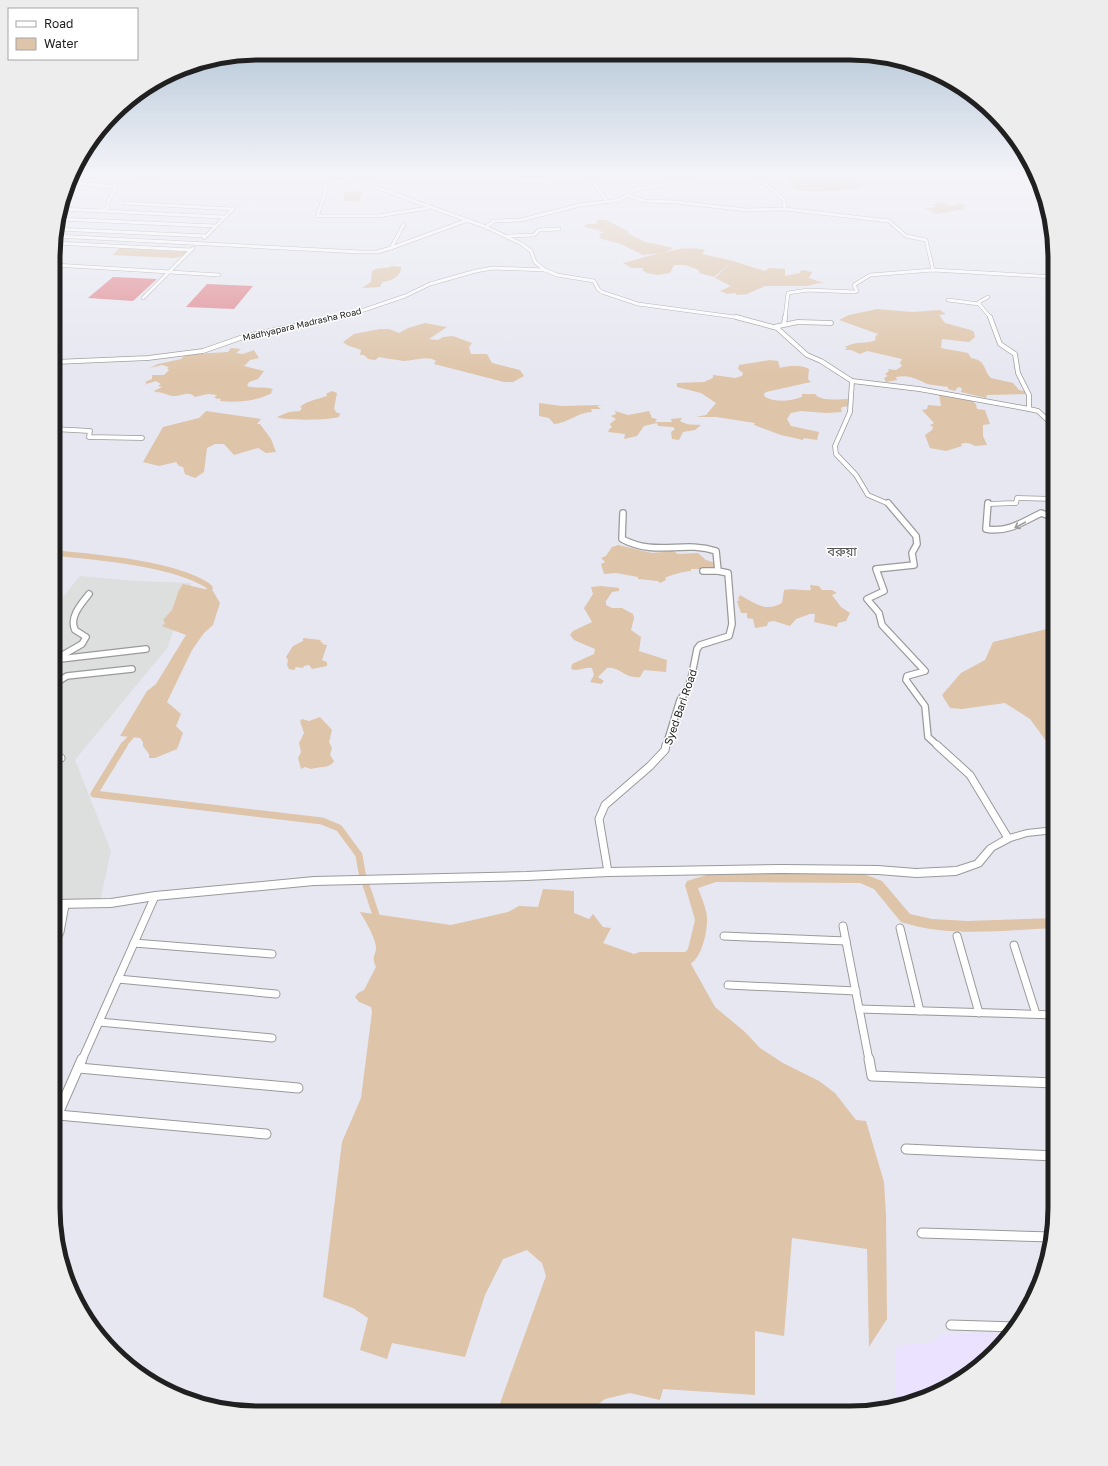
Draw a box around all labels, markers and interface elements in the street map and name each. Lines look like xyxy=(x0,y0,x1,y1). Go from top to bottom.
legend xyxy=(8,8,138,60)
text: Road xyxy=(44,16,73,31)
text: Water xyxy=(44,36,78,51)
street label: Madhyapara Madrasha Road xyxy=(242,305,362,343)
one-way arrow xyxy=(1014,521,1026,529)
district label: বরুয়া xyxy=(826,543,857,559)
street label: Syed Bari Road xyxy=(661,667,699,747)

